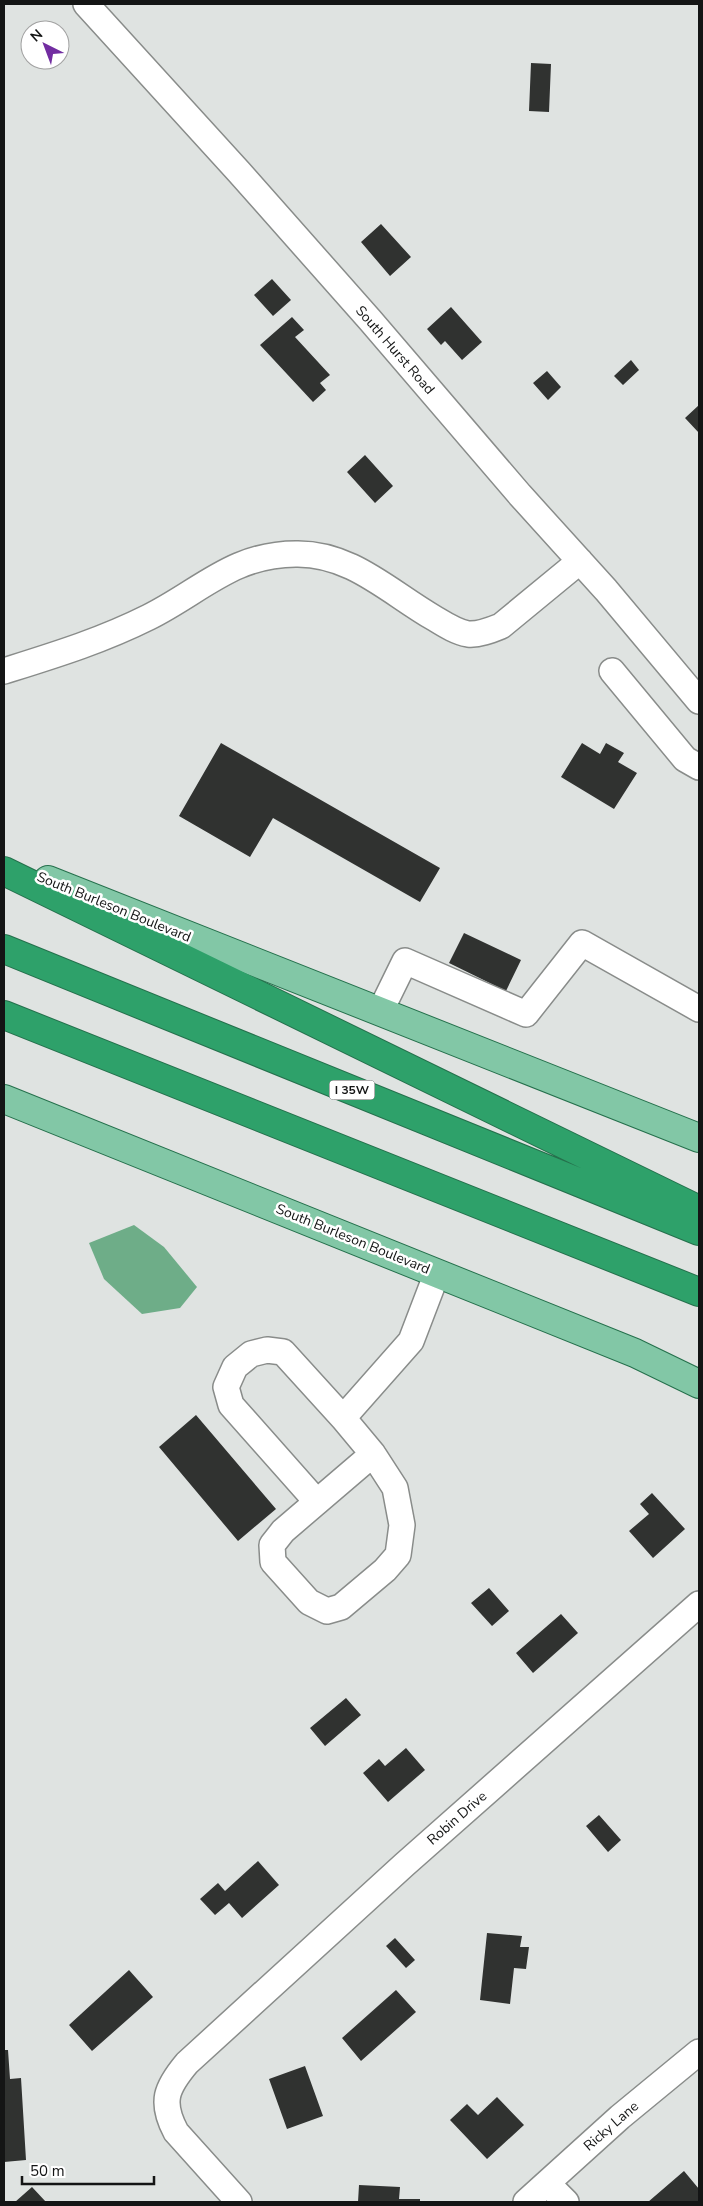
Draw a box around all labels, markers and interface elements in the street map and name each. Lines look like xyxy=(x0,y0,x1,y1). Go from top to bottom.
north arrow xyxy=(20,20,70,70)
text: N xyxy=(26,25,47,46)
street label: South Hurst Road xyxy=(351,302,439,398)
street label: South Burleson Boulevard xyxy=(34,867,194,947)
road number: I 35W xyxy=(330,1080,374,1100)
street label: South Burleson Boulevard xyxy=(273,1199,433,1279)
street label: Robin Drive xyxy=(423,1787,491,1849)
street label: Ricky Lane xyxy=(579,2097,643,2155)
scale bar xyxy=(22,2154,155,2186)
text: 50 m xyxy=(30,2161,65,2181)

